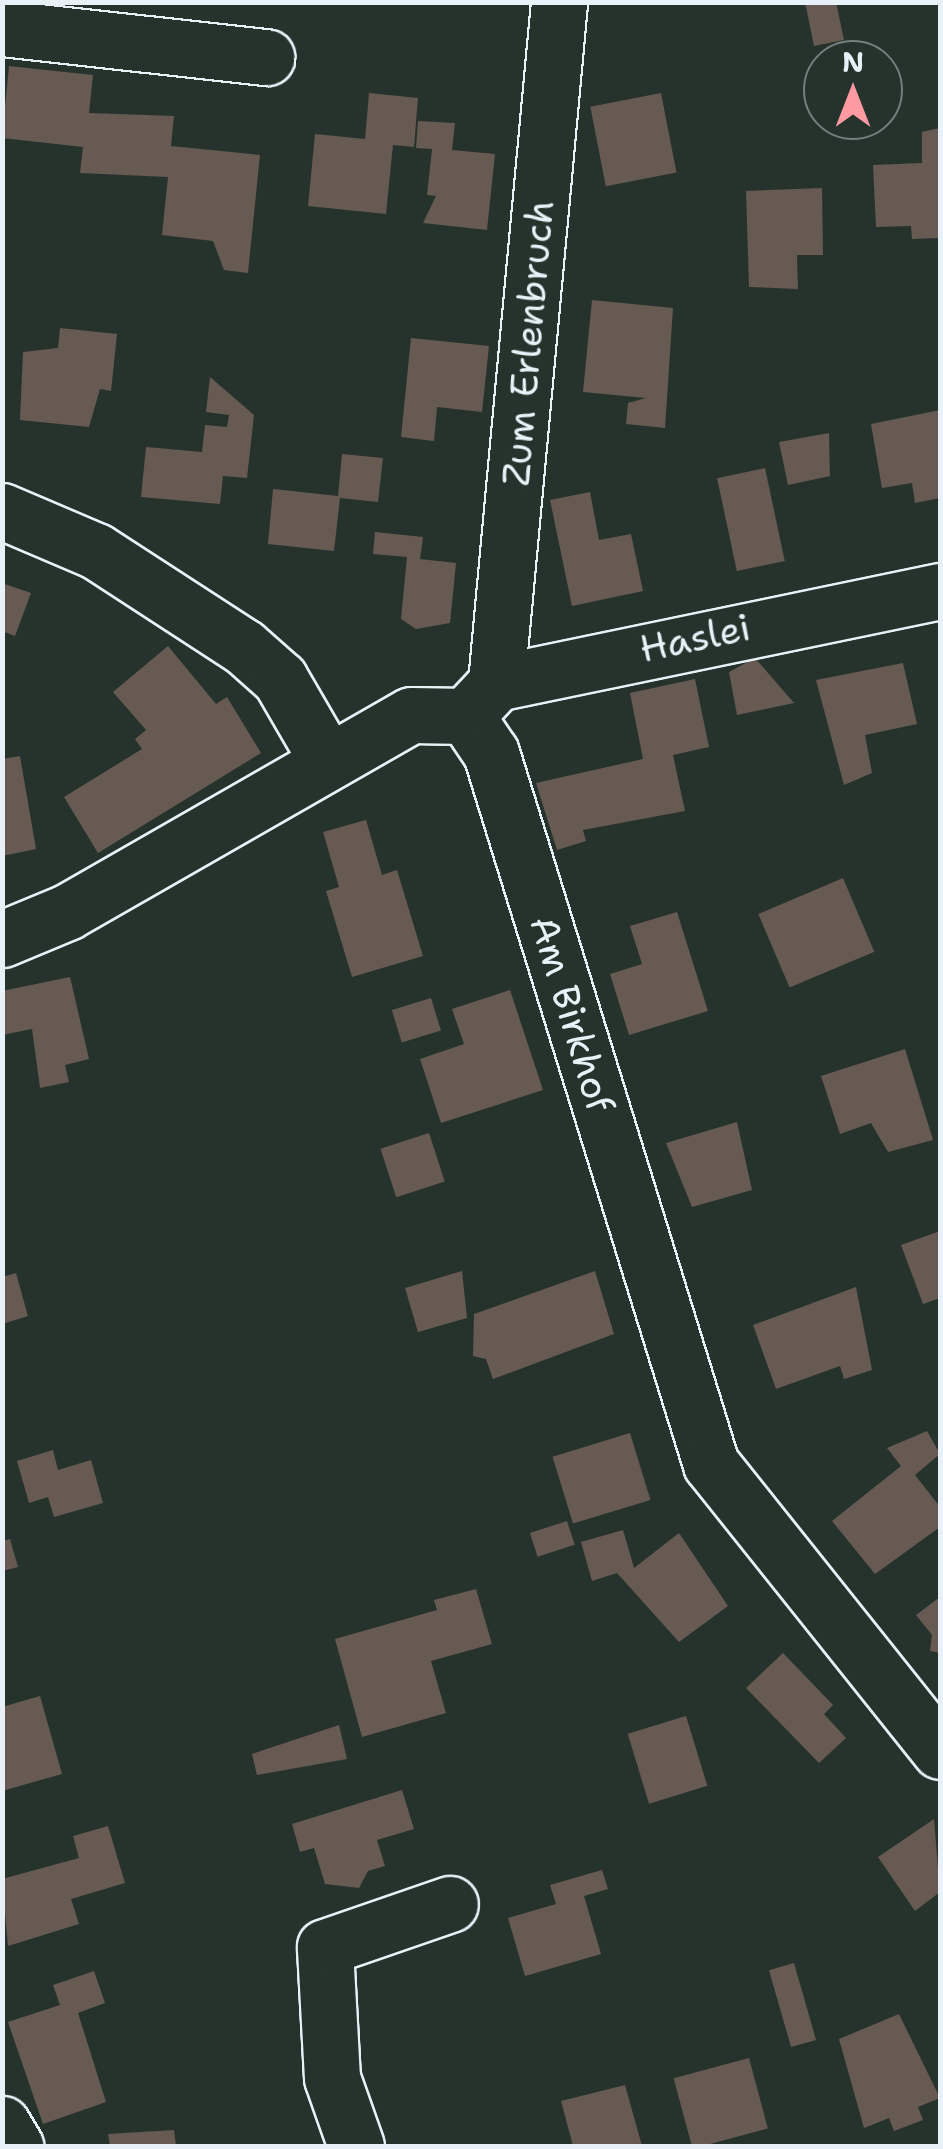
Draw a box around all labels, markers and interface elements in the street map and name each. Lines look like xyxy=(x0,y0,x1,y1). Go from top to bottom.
north arrow xyxy=(803,40,903,140)
text: N xyxy=(842,43,864,81)
street label: Zum Erlenbruch xyxy=(493,198,563,488)
street label: Haslei xyxy=(635,604,755,672)
street label: Am Birkhof xyxy=(521,910,623,1118)

